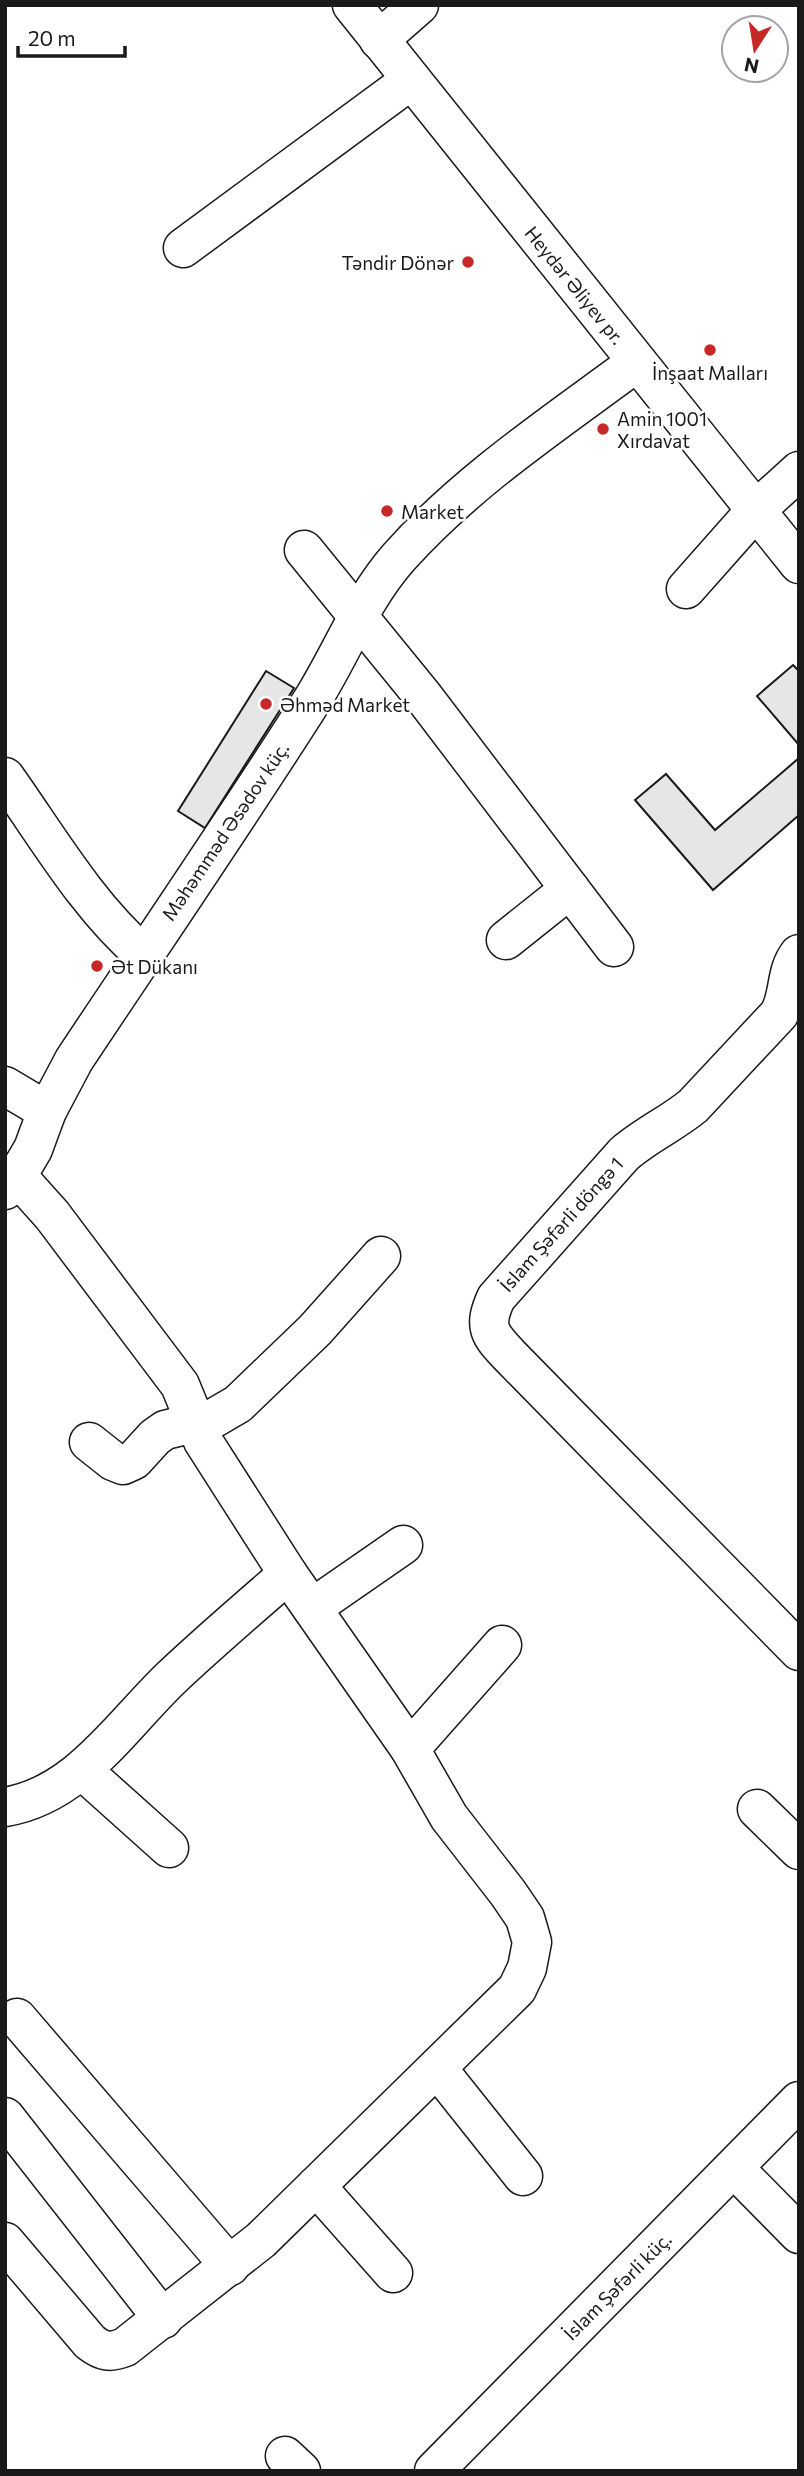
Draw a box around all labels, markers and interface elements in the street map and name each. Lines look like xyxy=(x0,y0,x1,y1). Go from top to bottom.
scale bar xyxy=(18,14,124,58)
north arrow xyxy=(720,14,790,84)
text: 20 m xyxy=(28,25,76,50)
text: N xyxy=(742,53,761,79)
street label: Heydər Əliyev pr. xyxy=(520,221,630,349)
place label: Təndir Dönər xyxy=(342,251,454,274)
marker: Təndir Dönər xyxy=(460,254,476,270)
marker: İnşaat Malları xyxy=(702,342,718,358)
place label: İnşaat Malları xyxy=(652,361,768,384)
place label: Amin 1001 Xırdavat xyxy=(617,407,707,452)
marker: Amin 1001 Xırdavat xyxy=(595,421,611,437)
place label: Market xyxy=(401,500,464,523)
marker: Market xyxy=(379,503,395,519)
place label: Əhməd Market xyxy=(280,693,410,716)
marker: Əhməd Market xyxy=(258,696,274,712)
street label: Məhəmməd Əsədov küç. xyxy=(157,737,293,925)
place label: Ət Dükanı xyxy=(111,955,198,978)
marker: Ət Dükanı xyxy=(89,958,105,974)
street label: İslam Şəfərli döngə 1 xyxy=(494,1152,628,1296)
street label: İslam Şəfərli küç. xyxy=(558,2227,676,2345)

